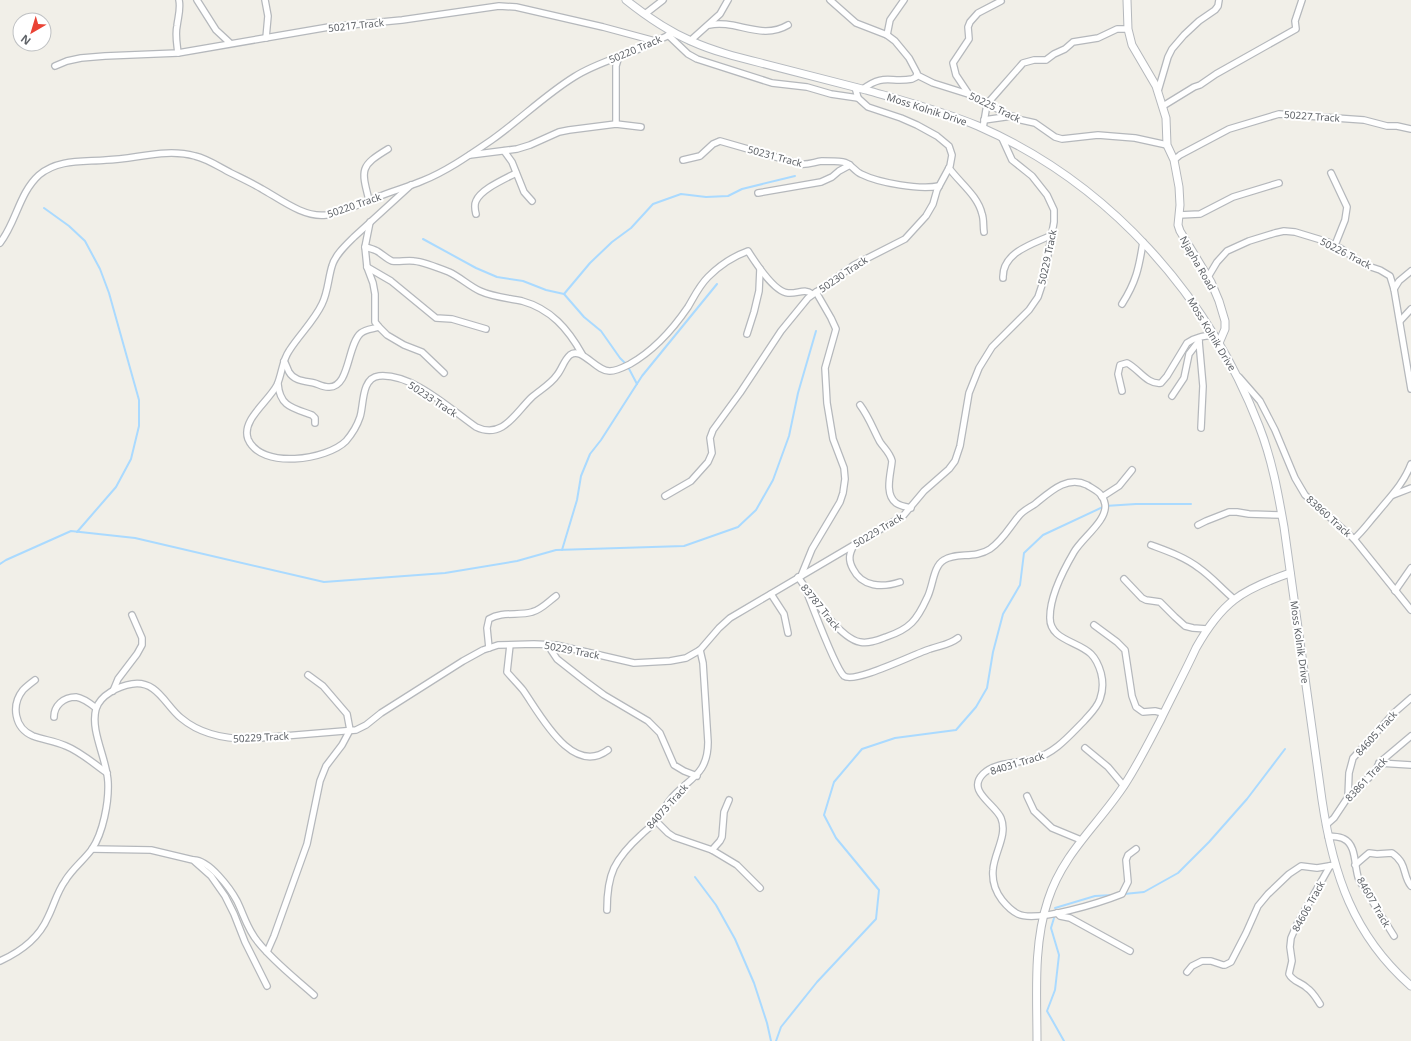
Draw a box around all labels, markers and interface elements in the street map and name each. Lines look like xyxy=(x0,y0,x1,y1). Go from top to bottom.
north arrow xyxy=(12,12,52,52)
street label: 50217 Track xyxy=(327,15,385,35)
street label: 50220 Track xyxy=(607,31,664,66)
text: N xyxy=(17,32,34,49)
street label: 50225 Track xyxy=(967,88,1024,126)
street label: Moss Kolnik Drive xyxy=(885,89,969,129)
street label: 50227 Track xyxy=(1284,107,1341,125)
street label: 50231 Track xyxy=(746,142,804,170)
street label: 50220 Track xyxy=(325,189,383,221)
street label: 50229 Track xyxy=(1034,228,1060,286)
street label: Njapha Road xyxy=(1177,233,1219,293)
street label: 50226 Track xyxy=(1318,234,1375,272)
street label: 50230 Track xyxy=(816,252,871,295)
street label: Moss Kolnik Drive xyxy=(1184,295,1240,374)
street label: 50233 Track xyxy=(406,378,461,420)
street label: 83860 Track xyxy=(1304,492,1355,540)
street label: 50229 Track xyxy=(850,509,906,550)
street label: 83787 Track xyxy=(798,581,844,634)
street label: Moss Kolnik Drive xyxy=(1287,600,1313,685)
street label: 50229 Track xyxy=(543,638,601,662)
street label: 84605 Track xyxy=(1352,707,1400,758)
street label: 50229 Track xyxy=(233,729,290,745)
street label: 84031 Track xyxy=(988,748,1046,778)
street label: 83861 Track xyxy=(1342,753,1391,804)
street label: 84073 Track xyxy=(643,780,691,831)
street label: 84607 Track xyxy=(1354,874,1394,930)
street label: 84606 Track xyxy=(1288,878,1328,934)

